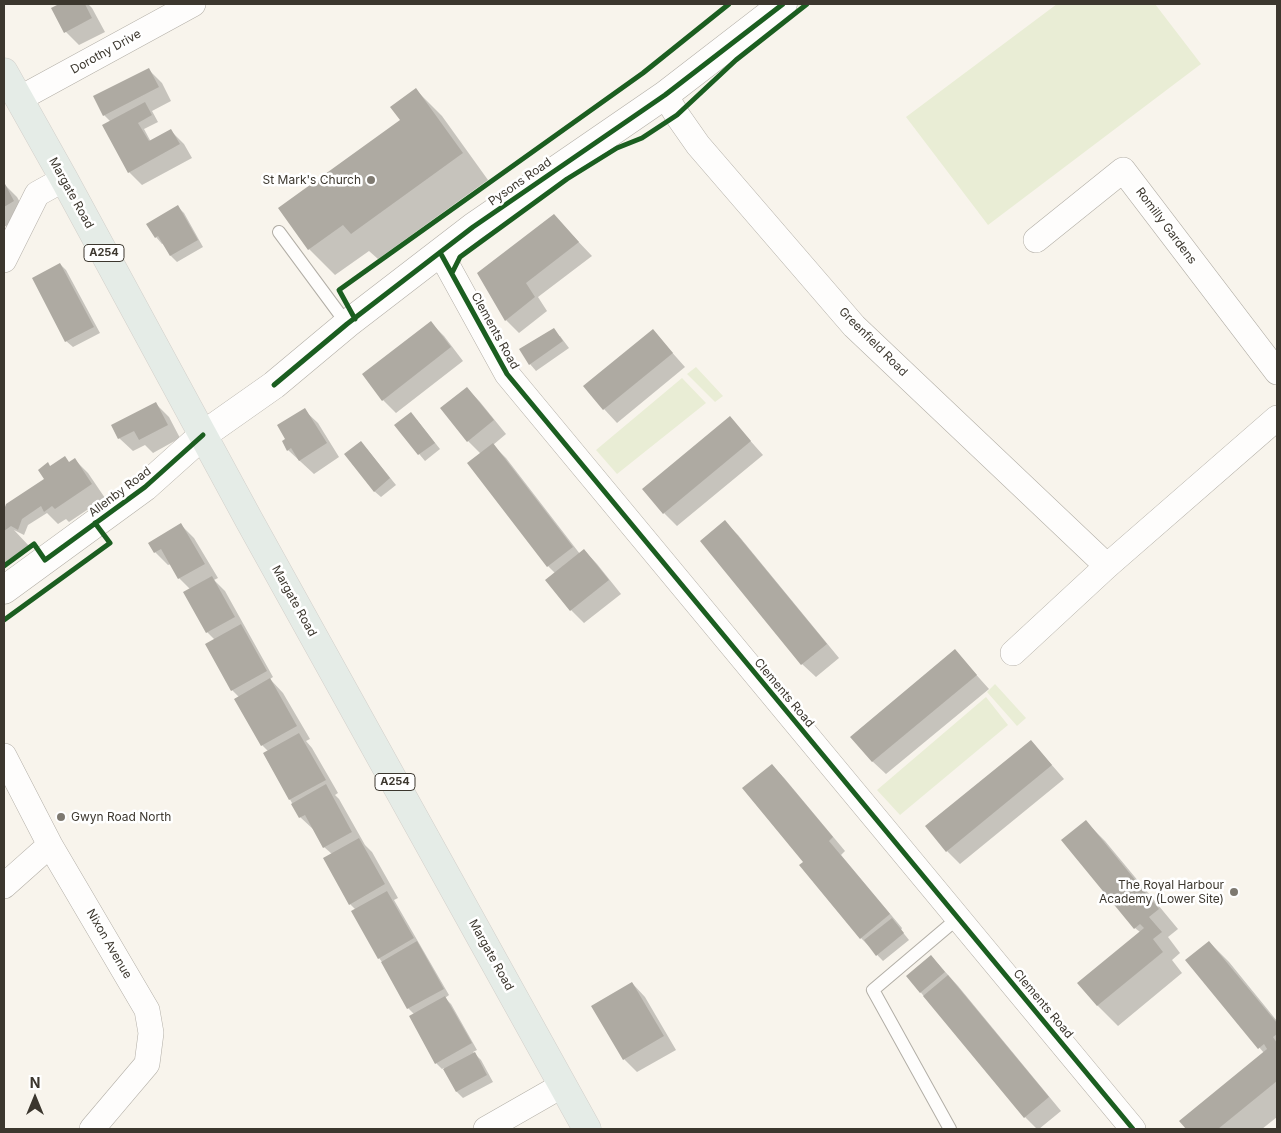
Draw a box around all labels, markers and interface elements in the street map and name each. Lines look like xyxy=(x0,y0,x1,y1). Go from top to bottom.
street label: Dorothy Drive xyxy=(68,27,144,77)
street label: Margate Road xyxy=(46,155,96,231)
street label: Pysons Road xyxy=(486,155,554,209)
place label: St Mark's Church xyxy=(263,173,361,187)
marker: St Mark's Church xyxy=(365,174,377,186)
street label: Romilly Gardens xyxy=(1133,185,1199,267)
road number: A254 xyxy=(84,244,124,262)
street label: Clements Road xyxy=(468,290,522,372)
street label: Greenfield Road xyxy=(836,305,910,379)
street label: Allenby Road xyxy=(86,464,154,520)
street label: Margate Road xyxy=(269,563,319,639)
street label: Clements Road xyxy=(751,656,817,730)
road number: A254 xyxy=(375,774,415,790)
place label: Gwyn Road North xyxy=(71,810,171,824)
marker: Gwyn Road North xyxy=(55,811,67,823)
place label: The Royal Harbour Academy (Lower Site) xyxy=(1099,878,1224,906)
marker: The Royal Harbour Academy (Lower Site) xyxy=(1228,886,1240,898)
street label: Nixon Avenue xyxy=(83,907,135,981)
street label: Margate Road xyxy=(466,917,516,993)
street label: Clements Road xyxy=(1010,967,1076,1041)
north arrow xyxy=(10,1073,60,1123)
text: N xyxy=(30,1074,40,1091)

